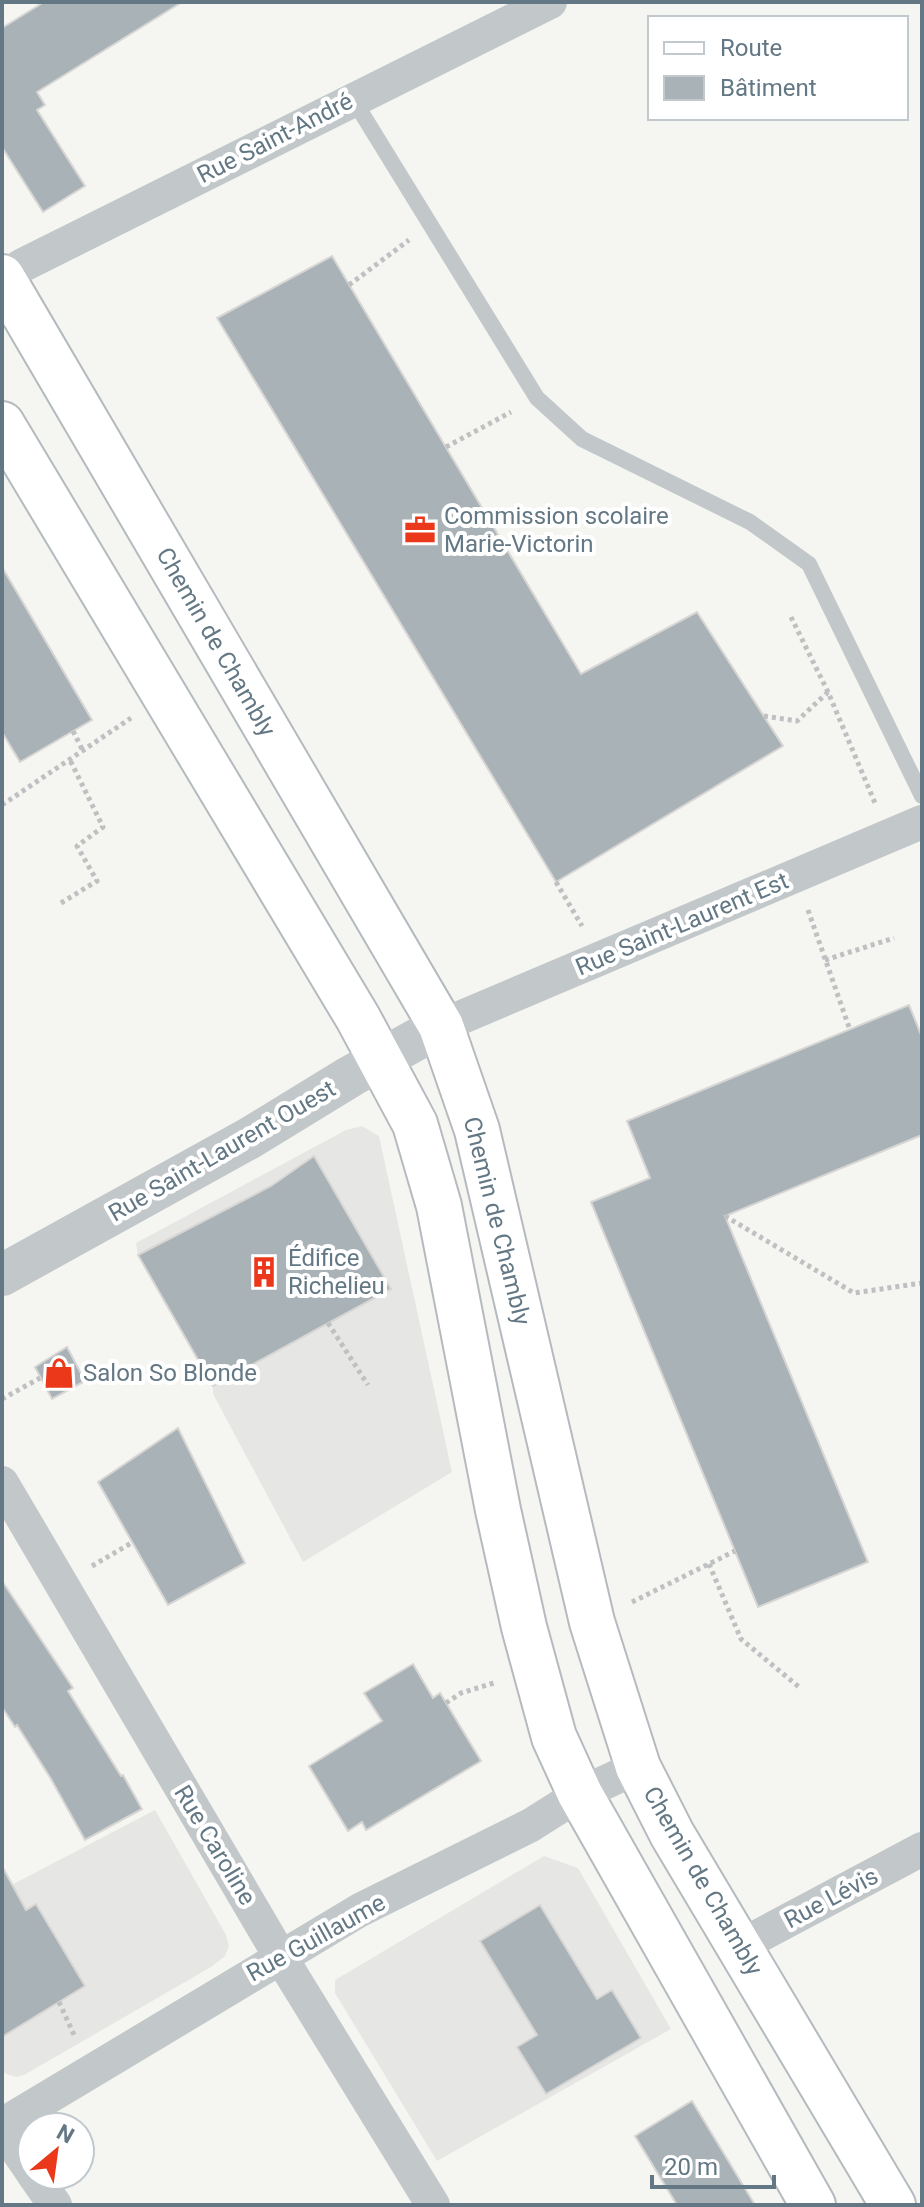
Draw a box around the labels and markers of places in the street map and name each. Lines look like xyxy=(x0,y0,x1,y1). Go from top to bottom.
place label: Commission scolaire Marie-Victorin xyxy=(444,502,669,558)
office icon: Commission scolaire Marie-Victorin xyxy=(403,513,437,547)
place label: Édifice Richelieu xyxy=(288,1244,385,1300)
building icon: Édifice Richelieu xyxy=(247,1255,281,1289)
shop icon: Salon So Blonde xyxy=(42,1356,76,1390)
place label: Salon So Blonde xyxy=(83,1359,257,1387)

